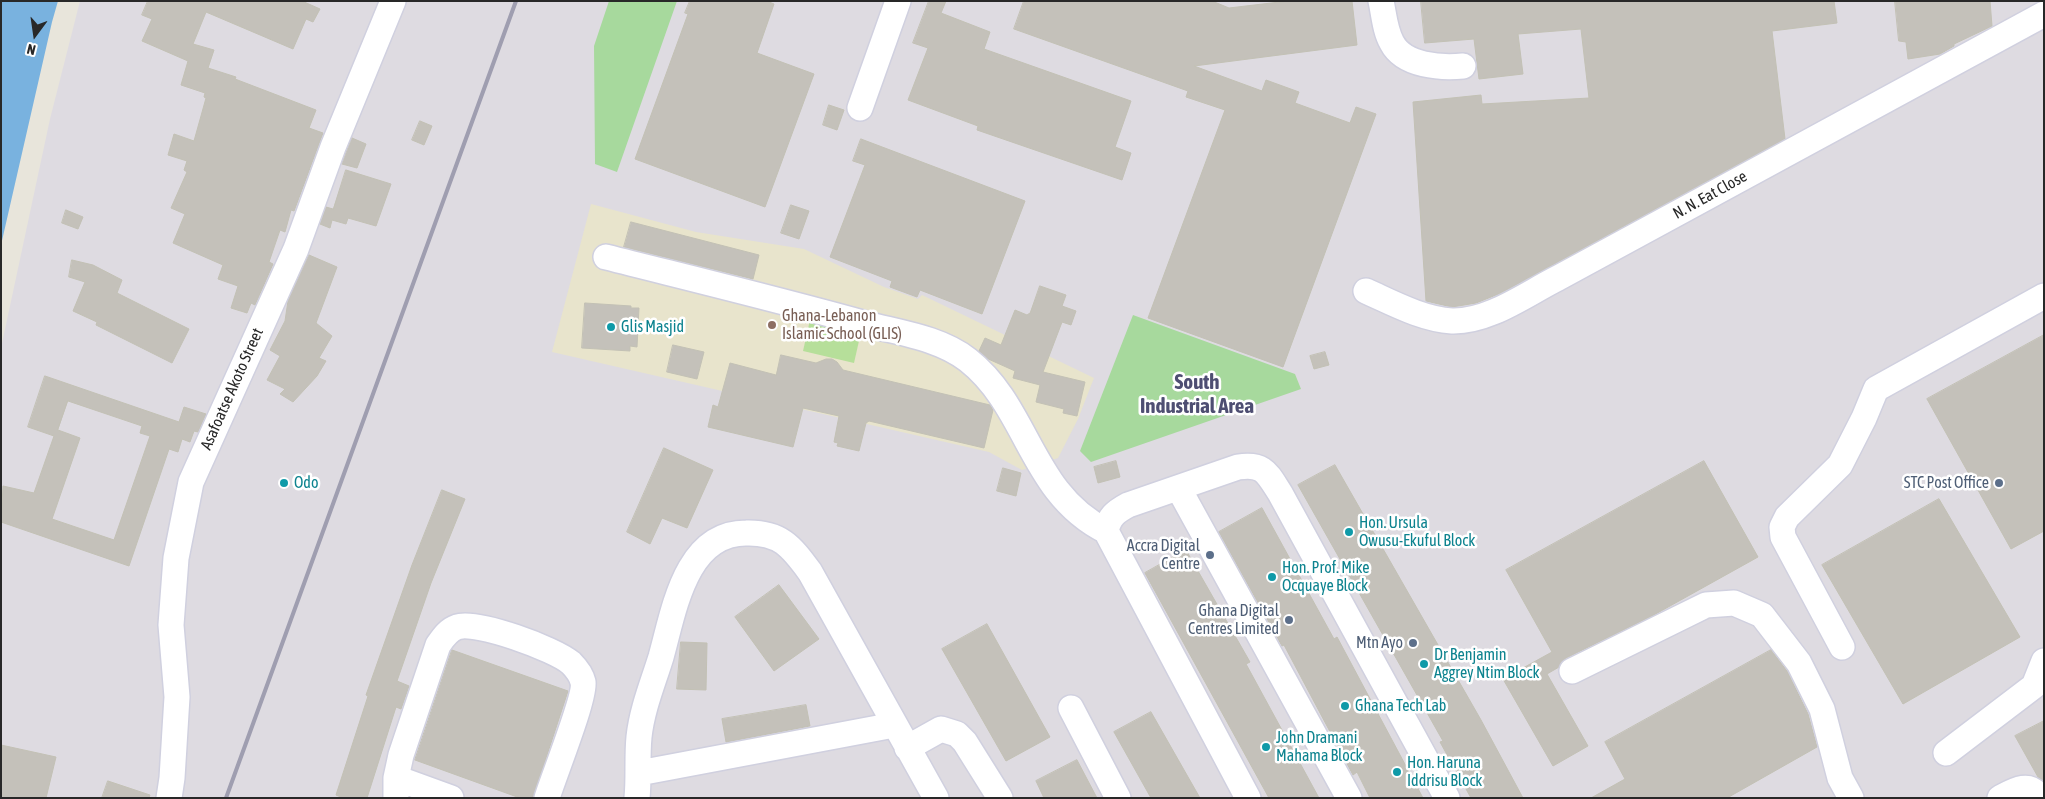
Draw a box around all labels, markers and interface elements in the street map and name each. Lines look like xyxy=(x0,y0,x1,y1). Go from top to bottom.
north arrow xyxy=(10,10,60,60)
text: N xyxy=(25,41,37,58)
street label: N. N. Eat Close xyxy=(1670,167,1750,223)
place label: Ghana-Lebanon Islamic School (GLIS) xyxy=(782,306,902,344)
place label: Glis Masjid xyxy=(621,317,684,337)
marker: Ghana-Lebanon Islamic School (GLIS) xyxy=(766,319,778,331)
marker: Glis Masjid xyxy=(605,321,617,333)
street label: Asafoatse Akoto Street xyxy=(197,325,267,453)
district label: South Industrial Area xyxy=(1140,369,1254,419)
place label: Odo xyxy=(294,473,318,493)
place label: STC Post Office xyxy=(1904,473,1989,493)
marker: Odo xyxy=(278,477,290,489)
marker: STC Post Office xyxy=(1993,477,2005,489)
place label: Hon. Ursula Owusu-Ekuful Block xyxy=(1359,513,1475,551)
marker: Hon. Ursula Owusu-Ekuful Block xyxy=(1343,526,1355,538)
place label: Accra Digital Centre xyxy=(1127,536,1200,574)
marker: Accra Digital Centre xyxy=(1204,549,1216,561)
place label: Hon. Prof. Mike Ocquaye Block xyxy=(1282,558,1370,596)
marker: Hon. Prof. Mike Ocquaye Block xyxy=(1266,571,1278,583)
place label: Ghana Digital Centres Limited xyxy=(1188,601,1279,639)
marker: Ghana Digital Centres Limited xyxy=(1283,614,1295,626)
place label: Mtn Ayo xyxy=(1356,633,1403,653)
marker: Mtn Ayo xyxy=(1407,637,1419,649)
place label: Dr Benjamin Aggrey Ntim Block xyxy=(1434,645,1539,683)
marker: Dr Benjamin Aggrey Ntim Block xyxy=(1418,658,1430,670)
place label: Ghana Tech Lab xyxy=(1355,696,1446,716)
marker: Ghana Tech Lab xyxy=(1339,700,1351,712)
place label: John Dramani Mahama Block xyxy=(1276,728,1363,766)
marker: John Dramani Mahama Block xyxy=(1260,741,1272,753)
place label: Hon. Haruna Iddrisu Block xyxy=(1407,753,1482,791)
marker: Hon. Haruna Iddrisu Block xyxy=(1391,766,1403,778)

